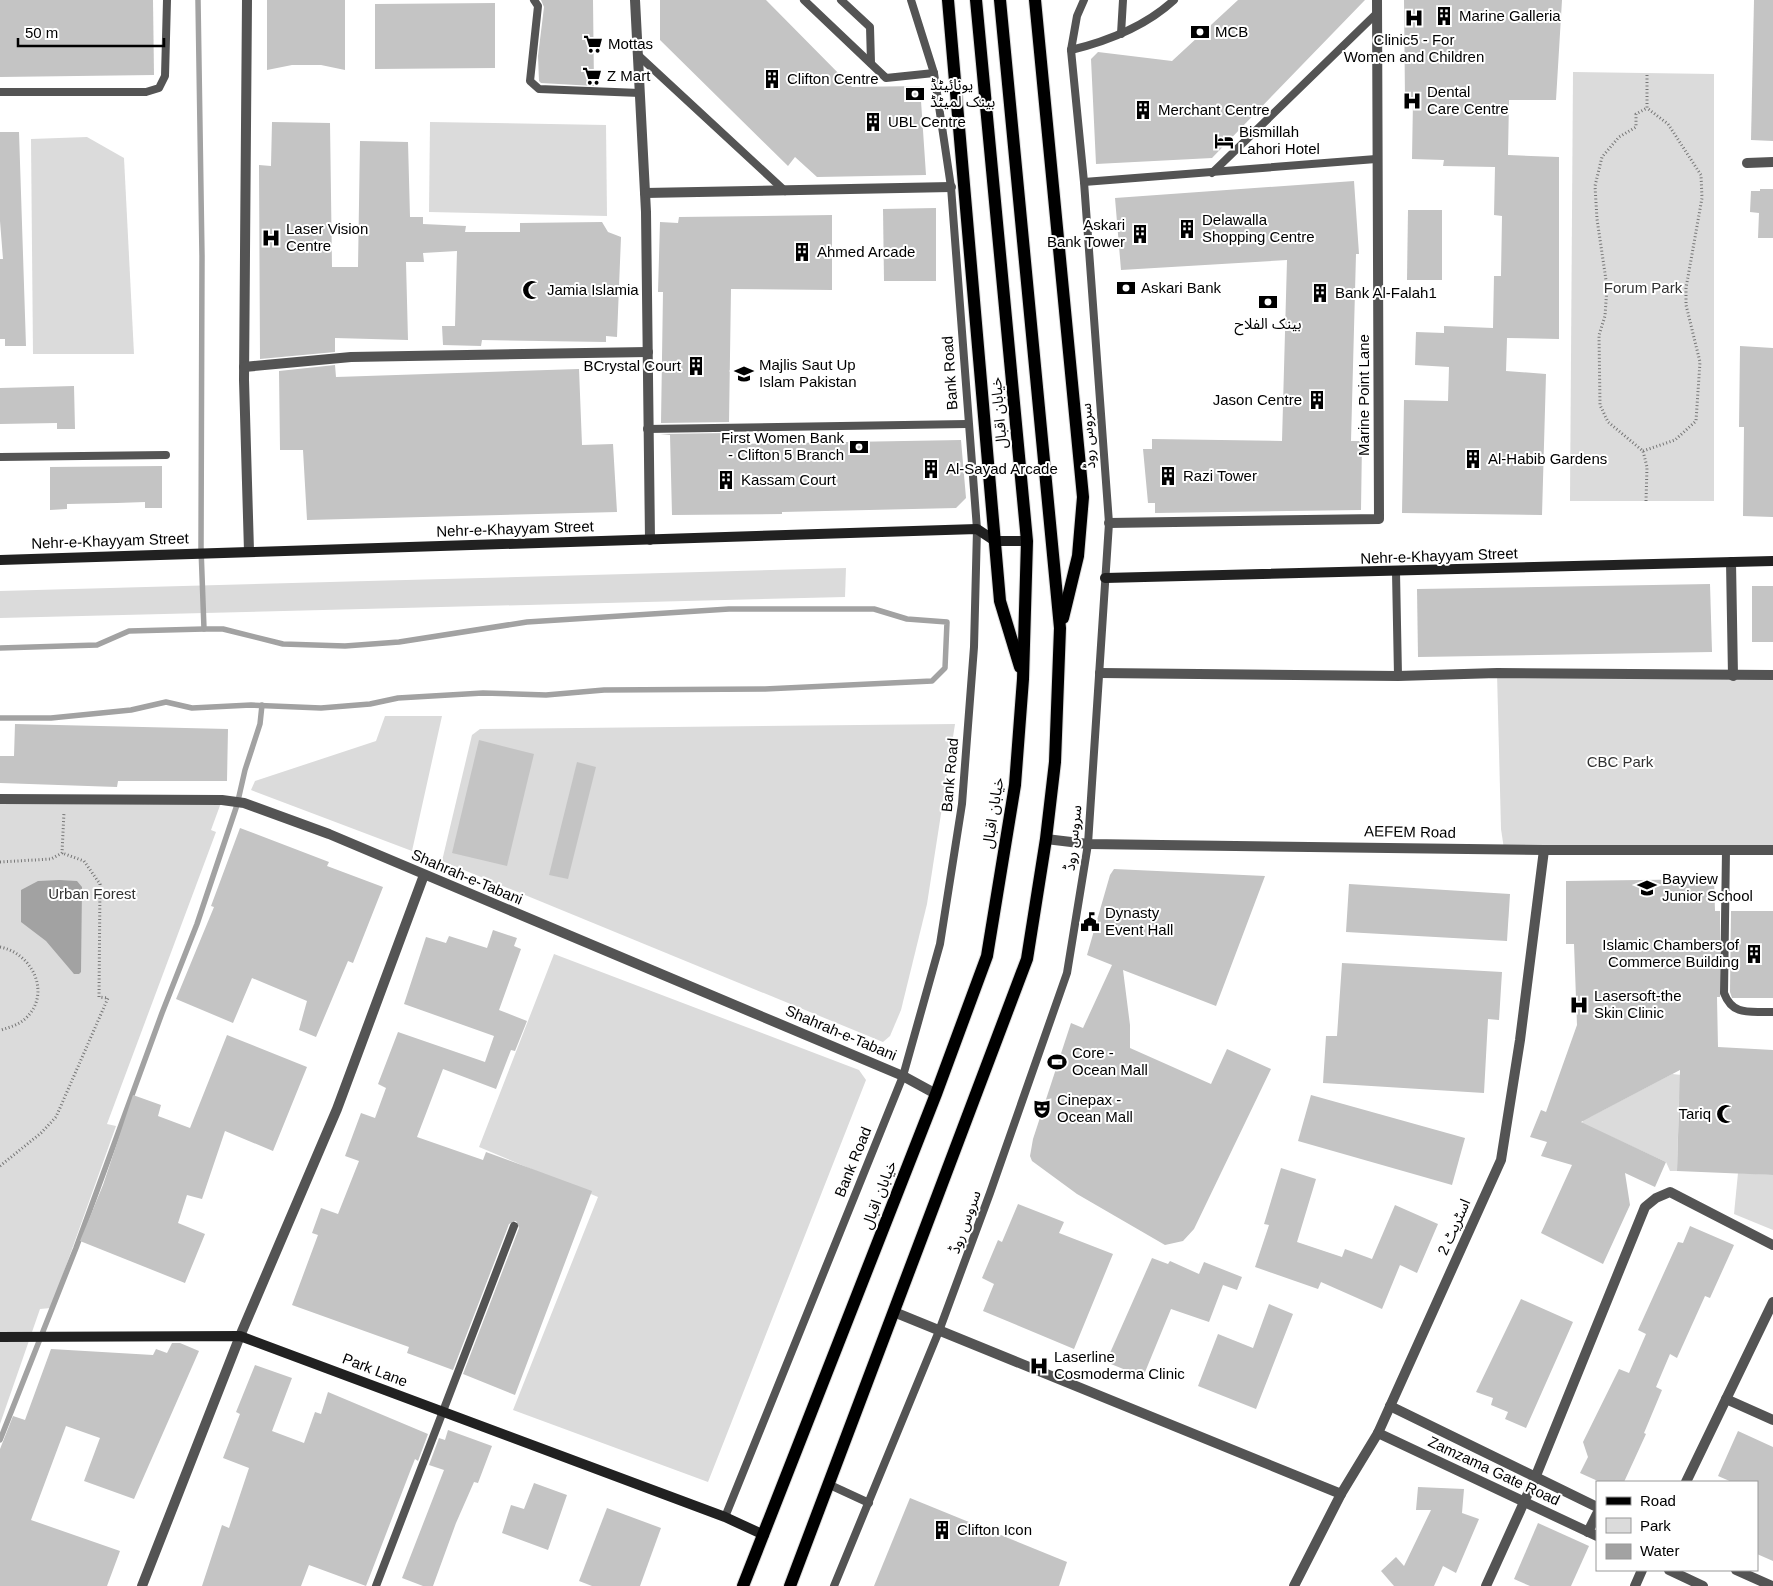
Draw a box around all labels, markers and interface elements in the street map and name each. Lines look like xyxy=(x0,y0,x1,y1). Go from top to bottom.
building icon: Marine Galleria xyxy=(1433,5,1455,27)
hospital icon: Clinic5 - For Women and Children xyxy=(1403,7,1425,29)
place label: Marine Galleria xyxy=(1459,7,1561,24)
scale bar xyxy=(18,15,164,47)
bank icon: MCB xyxy=(1189,21,1211,43)
place label: MCB xyxy=(1215,23,1248,40)
text: 50 m xyxy=(25,24,58,41)
place label: Clinic5 - For Women and Children xyxy=(1344,31,1484,65)
supermarket icon: Mottas xyxy=(582,33,604,55)
place label: Mottas xyxy=(608,35,653,52)
supermarket icon: Z Mart xyxy=(581,65,603,87)
place label: Z Mart xyxy=(607,67,651,84)
building icon: Clifton Centre xyxy=(761,68,783,90)
place label: Clifton Centre xyxy=(787,70,879,87)
place label: یونائیٹڈ بینک لمیٹڈ xyxy=(930,76,995,110)
bank icon: یونائیٹڈ بینک لمیٹڈ xyxy=(904,83,926,105)
place label: Dental Care Centre xyxy=(1427,83,1509,117)
hospital icon: Dental Care Centre xyxy=(1401,90,1423,112)
building icon: Merchant Centre xyxy=(1132,99,1154,121)
place label: Merchant Centre xyxy=(1158,101,1270,118)
building icon: UBL Centre xyxy=(862,111,884,133)
place label: UBL Centre xyxy=(888,113,966,130)
place label: Bismillah Lahori Hotel xyxy=(1239,123,1320,157)
hotel icon: Bismillah Lahori Hotel xyxy=(1213,130,1235,152)
place label: Delawalla Shopping Centre xyxy=(1202,211,1315,245)
place label: Askari Bank Tower xyxy=(1047,216,1125,250)
building icon: Delawalla Shopping Centre xyxy=(1176,218,1198,240)
place label: Laser Vision Centre xyxy=(286,220,368,254)
building icon: Askari Bank Tower xyxy=(1129,223,1151,245)
hospital icon: Laser Vision Centre xyxy=(260,227,282,249)
building icon: Ahmed Arcade xyxy=(791,241,813,263)
place label: Ahmed Arcade xyxy=(817,243,915,260)
bank icon: Askari Bank xyxy=(1115,277,1137,299)
mosque icon: Jamia Islamia xyxy=(521,279,543,301)
place label: Askari Bank xyxy=(1141,279,1222,296)
park label: Forum Park xyxy=(1604,279,1683,296)
place label: Jamia Islamia xyxy=(547,281,639,298)
building icon: Bank Al-Falah1 xyxy=(1309,282,1331,304)
place label: Bank Al-Falah1 xyxy=(1335,284,1437,301)
bank icon: بینک الفلاح xyxy=(1257,291,1279,313)
place label: بینک الفلاح xyxy=(1234,315,1302,336)
street label: Marine Point Lane xyxy=(1355,334,1372,456)
street label: Bank Road xyxy=(938,335,961,411)
building icon: BCrystal Court xyxy=(685,355,707,377)
place label: Majlis Saut Up Islam Pakistan xyxy=(759,356,857,390)
place label: BCrystal Court xyxy=(583,357,682,374)
school or university icon: Majlis Saut Up Islam Pakistan xyxy=(733,363,755,385)
street label: خیابان اقبال xyxy=(987,376,1011,450)
building icon: Jason Centre xyxy=(1306,389,1328,411)
place label: Jason Centre xyxy=(1213,391,1302,408)
street label: سروس روڈ xyxy=(1077,402,1099,470)
place label: First Women Bank - Clifton 5 Branch xyxy=(721,429,844,463)
bank icon: First Women Bank - Clifton 5 Branch xyxy=(848,436,870,458)
building icon: Al-Habib Gardens xyxy=(1462,448,1484,470)
place label: Al-Habib Gardens xyxy=(1488,450,1607,467)
building icon: Al-Sayad Arcade xyxy=(920,458,942,480)
place label: Al-Sayad Arcade xyxy=(946,460,1058,477)
building icon: Razi Tower xyxy=(1157,465,1179,487)
place label: Razi Tower xyxy=(1183,467,1257,484)
building icon: Kassam Court xyxy=(715,469,737,491)
place label: Kassam Court xyxy=(741,471,837,488)
street label: Nehr-e-Khayyam Street xyxy=(436,517,595,540)
street label: Nehr-e-Khayyam Street xyxy=(31,529,190,552)
street label: Nehr-e-Khayyam Street xyxy=(1360,544,1519,567)
street label: Bank Road xyxy=(938,737,961,813)
park label: CBC Park xyxy=(1587,753,1654,770)
street label: خیابان اقبال xyxy=(978,776,1008,850)
street label: سروس روڈ xyxy=(1061,804,1085,872)
street label: AEFEM Road xyxy=(1364,822,1456,841)
street label: Shahrah-e-Tabani xyxy=(409,845,525,908)
place label: Bayview Junior School xyxy=(1662,870,1753,904)
school or university icon: Bayview Junior School xyxy=(1636,877,1658,899)
park label: Urban Forest xyxy=(48,885,137,902)
place label: Dynasty Event Hall xyxy=(1105,904,1173,938)
public building icon: Dynasty Event Hall xyxy=(1079,911,1101,933)
place label: Islamic Chambers of Commerce Building xyxy=(1602,936,1740,970)
building icon: Islamic Chambers of Commerce Building xyxy=(1743,943,1765,965)
place label: Lasersoft-the Skin Clinic xyxy=(1594,987,1682,1021)
hospital icon: Lasersoft-the Skin Clinic xyxy=(1568,994,1590,1016)
street label: Shahrah-e-Tabani xyxy=(783,1001,899,1064)
place label: Core - Ocean Mall xyxy=(1072,1044,1148,1078)
sports icon: Core - Ocean Mall xyxy=(1046,1051,1068,1073)
place label: Cinepax - Ocean Mall xyxy=(1057,1091,1133,1125)
theatre icon: Cinepax - Ocean Mall xyxy=(1031,1098,1053,1120)
mosque icon: Tariq xyxy=(1715,1103,1737,1125)
place label: Tariq xyxy=(1678,1105,1711,1122)
street label: Bank Road xyxy=(831,1124,874,1199)
street label: خیابان اقبال xyxy=(858,1158,900,1232)
street label: سروس روڈ xyxy=(945,1188,985,1256)
street label: اسٹریٹ 2 xyxy=(1434,1196,1474,1258)
place label: Laserline Cosmoderma Clinic xyxy=(1054,1348,1185,1382)
street label: Park Lane xyxy=(340,1349,410,1390)
hospital icon: Laserline Cosmoderma Clinic xyxy=(1028,1355,1050,1377)
street label: Zamzama Gate Road xyxy=(1426,1433,1563,1509)
legend xyxy=(1596,1481,1758,1571)
text: Road xyxy=(1640,1492,1676,1509)
text: Park xyxy=(1640,1517,1671,1534)
building icon: Clifton Icon xyxy=(931,1519,953,1541)
place label: Clifton Icon xyxy=(957,1521,1032,1538)
text: Water xyxy=(1640,1542,1679,1559)

